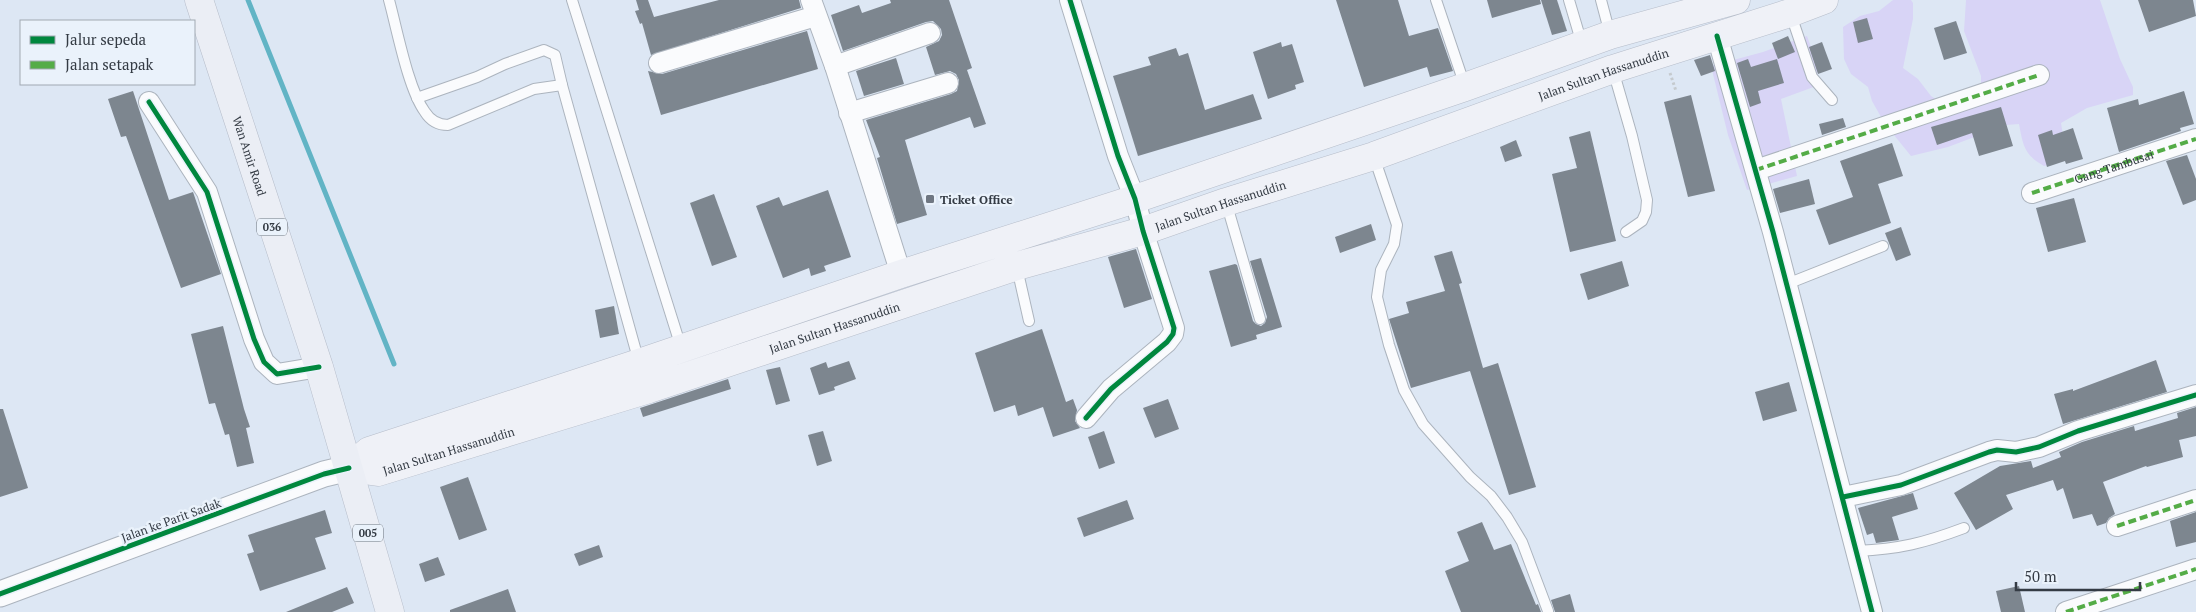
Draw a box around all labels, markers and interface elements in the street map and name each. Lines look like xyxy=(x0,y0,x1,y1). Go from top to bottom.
legend xyxy=(20,20,195,85)
text: Jalur sepeda xyxy=(65,29,147,49)
street label: Jalan Sultan Hassanuddin xyxy=(1536,44,1670,103)
text: Jalan setapak xyxy=(65,54,154,74)
street label: Wan Amir Road xyxy=(230,114,270,198)
street label: Gang Tambusai xyxy=(2072,146,2156,186)
street label: Jalan Sultan Hassanuddin xyxy=(1153,176,1287,234)
place label: Ticket Office xyxy=(940,192,1013,207)
marker: Ticket Office xyxy=(924,193,936,205)
road number: 036 xyxy=(257,218,287,236)
street label: Jalan Sultan Hassanuddin xyxy=(767,298,902,356)
street label: Jalan Sultan Hassanuddin xyxy=(381,423,516,478)
street label: Jalan ke Parit Sadak xyxy=(119,495,224,545)
road number: 005 xyxy=(353,524,383,542)
scale bar xyxy=(2016,560,2140,592)
text: 50 m xyxy=(2024,566,2057,586)

